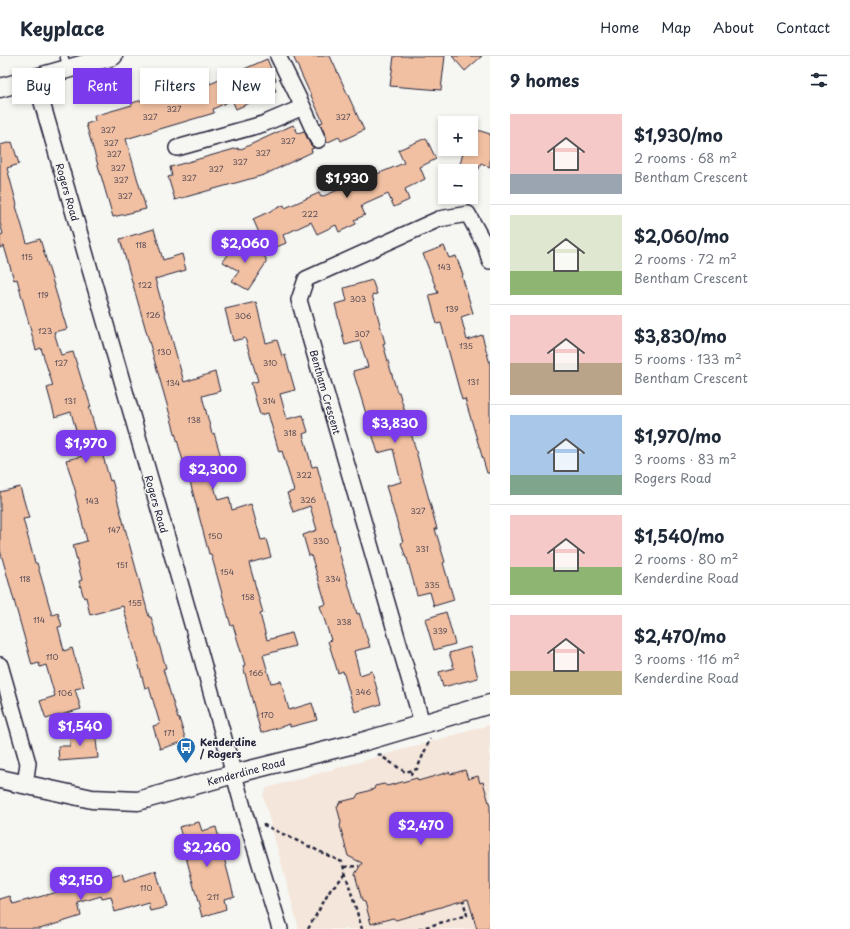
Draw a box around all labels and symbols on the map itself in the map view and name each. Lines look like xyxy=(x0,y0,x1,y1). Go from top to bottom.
house number: 327 xyxy=(166,103,182,115)
house number: 327 xyxy=(142,111,158,123)
house number: 327 xyxy=(335,111,351,123)
house number: 327 xyxy=(100,124,116,136)
house number: 327 xyxy=(280,135,296,147)
house number: 327 xyxy=(103,137,119,149)
house number: 327 xyxy=(255,147,271,159)
house number: 327 xyxy=(106,148,122,160)
house number: 327 xyxy=(232,156,248,168)
street label: Rogers Road xyxy=(53,161,83,223)
house number: 327 xyxy=(110,162,126,174)
house number: 327 xyxy=(208,163,224,175)
pin: $1,930 xyxy=(314,165,380,199)
house number: 327 xyxy=(181,172,197,184)
house number: 327 xyxy=(113,174,129,186)
house number: 327 xyxy=(117,190,133,202)
house number: 222 xyxy=(302,208,319,220)
pin: $2,060 xyxy=(212,230,278,264)
house number: 118 xyxy=(135,239,147,251)
house number: 115 xyxy=(21,251,33,263)
house number: 143 xyxy=(437,261,451,273)
house number: 122 xyxy=(138,279,152,291)
house number: 119 xyxy=(37,289,49,301)
house number: 303 xyxy=(350,293,366,305)
house number: 139 xyxy=(445,303,459,315)
house number: 126 xyxy=(146,309,161,321)
house number: 306 xyxy=(235,310,252,322)
house number: 123 xyxy=(38,325,52,337)
house number: 307 xyxy=(354,328,370,340)
house number: 135 xyxy=(459,340,473,352)
house number: 130 xyxy=(157,346,172,358)
street label: Bentham Crescent xyxy=(307,348,345,436)
house number: 127 xyxy=(54,357,68,369)
house number: 310 xyxy=(263,357,277,369)
house number: 131 xyxy=(467,376,479,388)
house number: 134 xyxy=(166,377,180,389)
house number: 131 xyxy=(64,395,76,407)
house number: 314 xyxy=(262,395,276,407)
pin: $3,830 xyxy=(362,410,428,444)
house number: 138 xyxy=(187,414,201,426)
house number: 318 xyxy=(283,427,297,439)
pin: $1,970 xyxy=(53,430,119,464)
pin: $2,300 xyxy=(180,456,246,490)
house number: 322 xyxy=(296,469,312,481)
street label: Rogers Road xyxy=(142,473,172,535)
house number: 326 xyxy=(300,494,317,506)
house number: 143 xyxy=(85,495,99,507)
house number: 327 xyxy=(410,505,426,517)
house number: 147 xyxy=(107,524,121,536)
house number: 150 xyxy=(208,530,222,542)
house number: 330 xyxy=(313,535,329,547)
house number: 331 xyxy=(415,543,429,555)
house number: 151 xyxy=(116,559,128,571)
house number: 154 xyxy=(220,566,234,578)
house number: 118 xyxy=(19,573,31,585)
house number: 334 xyxy=(325,573,341,585)
house number: 335 xyxy=(424,579,440,591)
house number: 158 xyxy=(241,591,255,603)
house number: 155 xyxy=(128,597,142,609)
house number: 114 xyxy=(33,614,45,626)
house number: 338 xyxy=(336,616,352,628)
house number: 339 xyxy=(432,625,448,637)
house number: 110 xyxy=(46,651,58,663)
house number: 166 xyxy=(249,667,264,679)
house number: 346 xyxy=(355,686,371,698)
house number: 106 xyxy=(57,687,73,699)
house number: 170 xyxy=(260,709,274,721)
pin: $1,540 xyxy=(47,713,113,747)
house number: 171 xyxy=(164,727,174,739)
place label: Kenderdine / Rogers xyxy=(199,734,257,761)
bus stop icon: Kenderdine / Rogers xyxy=(175,736,197,764)
street label: Kenderdine Road xyxy=(205,753,287,789)
pin: $2,470 xyxy=(388,812,454,846)
pin: $2,260 xyxy=(174,834,240,868)
pin: $2,150 xyxy=(48,867,114,901)
house number: 110 xyxy=(140,882,152,894)
house number: 211 xyxy=(207,891,219,903)

